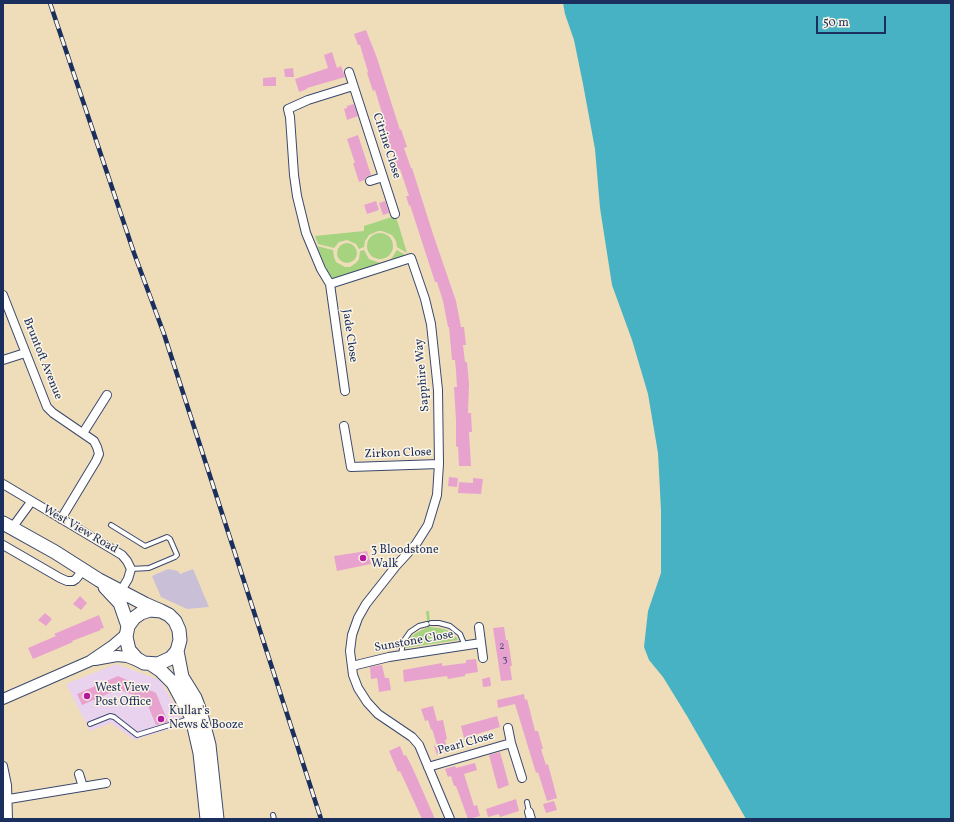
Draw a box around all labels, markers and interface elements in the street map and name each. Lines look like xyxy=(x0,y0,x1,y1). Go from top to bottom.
scale bar xyxy=(818,8,888,34)
text: 50 m xyxy=(823,15,849,31)
street label: Citrine Close xyxy=(369,111,403,181)
street label: Jade Close xyxy=(338,309,360,363)
street label: Bruntoft Avenue xyxy=(19,316,65,402)
street label: Sapphire Way xyxy=(413,338,433,412)
street label: Zirkon Close xyxy=(364,446,432,462)
street label: West View Road xyxy=(40,503,120,557)
place label: 3 Bloodstone Walk xyxy=(371,544,439,572)
marker: 3 Bloodstone Walk xyxy=(358,553,368,563)
street label: Sunstone Close xyxy=(373,628,455,656)
house number: 2 xyxy=(499,641,505,653)
house number: 3 xyxy=(502,654,508,666)
place label: West View Post Office xyxy=(95,682,151,710)
marker: West View Post Office xyxy=(82,691,92,701)
place label: Kullar's News & Booze xyxy=(169,705,244,733)
marker: Kullar's News & Booze xyxy=(156,714,166,724)
street label: Pearl Close xyxy=(436,729,496,759)

